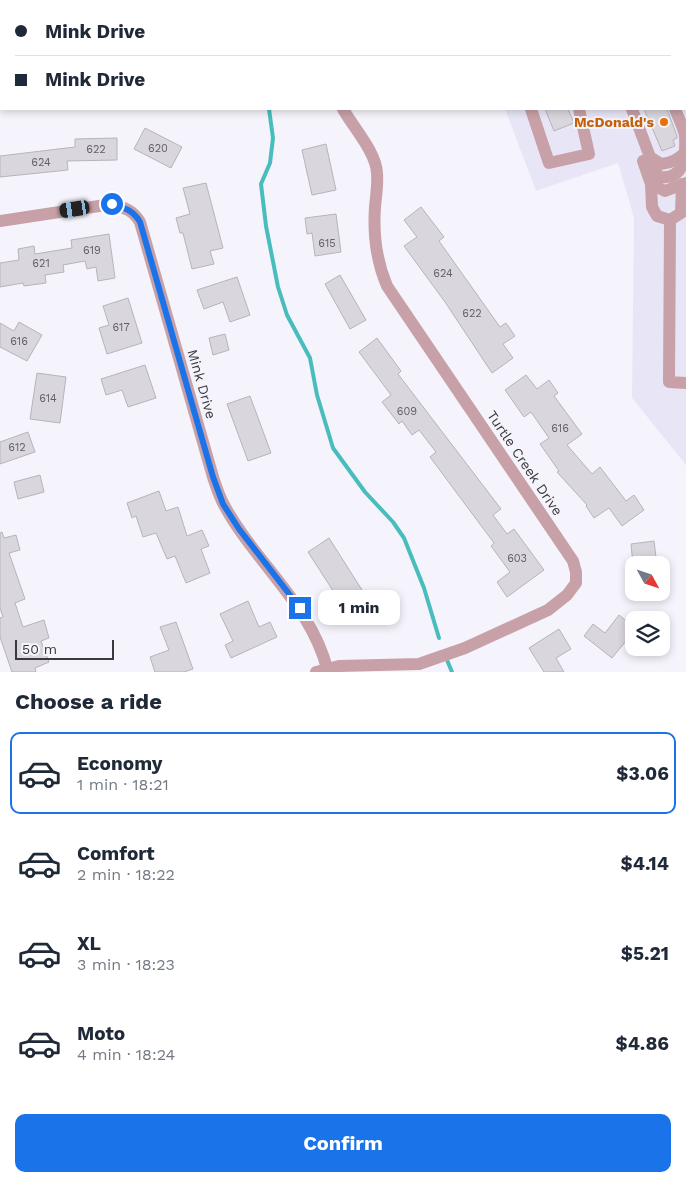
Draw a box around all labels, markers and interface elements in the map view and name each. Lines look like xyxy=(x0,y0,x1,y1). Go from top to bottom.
text: Mink Drive xyxy=(45,20,145,43)
text: Mink Drive xyxy=(45,68,145,91)
place label: McDonald's xyxy=(574,114,655,130)
marker: McDonald's xyxy=(658,116,670,128)
house number: 620 xyxy=(148,142,168,155)
house number: 622 xyxy=(86,143,106,156)
house number: 624 xyxy=(31,156,51,169)
route start xyxy=(101,193,123,215)
car xyxy=(59,199,90,219)
house number: 615 xyxy=(318,237,336,250)
house number: 619 xyxy=(83,244,101,257)
house number: 621 xyxy=(32,257,50,270)
house number: 624 xyxy=(433,267,453,280)
house number: 622 xyxy=(462,307,482,320)
house number: 617 xyxy=(112,321,130,334)
house number: 616 xyxy=(10,335,28,348)
street label: Mink Drive xyxy=(184,347,220,421)
house number: 614 xyxy=(39,392,57,405)
house number: 609 xyxy=(397,405,417,418)
street label: Turtle Creek Drive xyxy=(484,408,566,518)
house number: 616 xyxy=(551,422,569,435)
house number: 612 xyxy=(8,441,26,454)
house number: 603 xyxy=(507,552,527,565)
north arrow xyxy=(625,556,670,601)
map controls xyxy=(625,556,670,656)
callout: 1 min xyxy=(318,590,400,626)
route end xyxy=(289,597,311,619)
text: 1 min xyxy=(338,598,380,617)
button: layers xyxy=(625,611,670,656)
scale bar xyxy=(15,637,114,660)
text: 50 m xyxy=(22,641,57,657)
text: Choose a ride xyxy=(15,689,162,714)
icon: car xyxy=(17,751,62,796)
text: Economy xyxy=(77,752,162,775)
text: $3.06 xyxy=(616,762,669,785)
text: 1 min · 18:21 xyxy=(77,775,169,794)
icon: car xyxy=(17,841,62,886)
text: Comfort xyxy=(77,842,155,865)
text: $4.14 xyxy=(621,852,669,875)
text: 2 min · 18:22 xyxy=(77,865,175,884)
icon: car xyxy=(17,931,62,976)
text: XL xyxy=(77,932,101,955)
text: $5.21 xyxy=(621,942,669,965)
text: 3 min · 18:23 xyxy=(77,955,175,974)
icon: car xyxy=(17,1021,62,1066)
text: Moto xyxy=(77,1022,125,1045)
text: $4.86 xyxy=(616,1032,669,1055)
text: 4 min · 18:24 xyxy=(77,1045,175,1064)
button: Confirm xyxy=(15,1114,671,1172)

